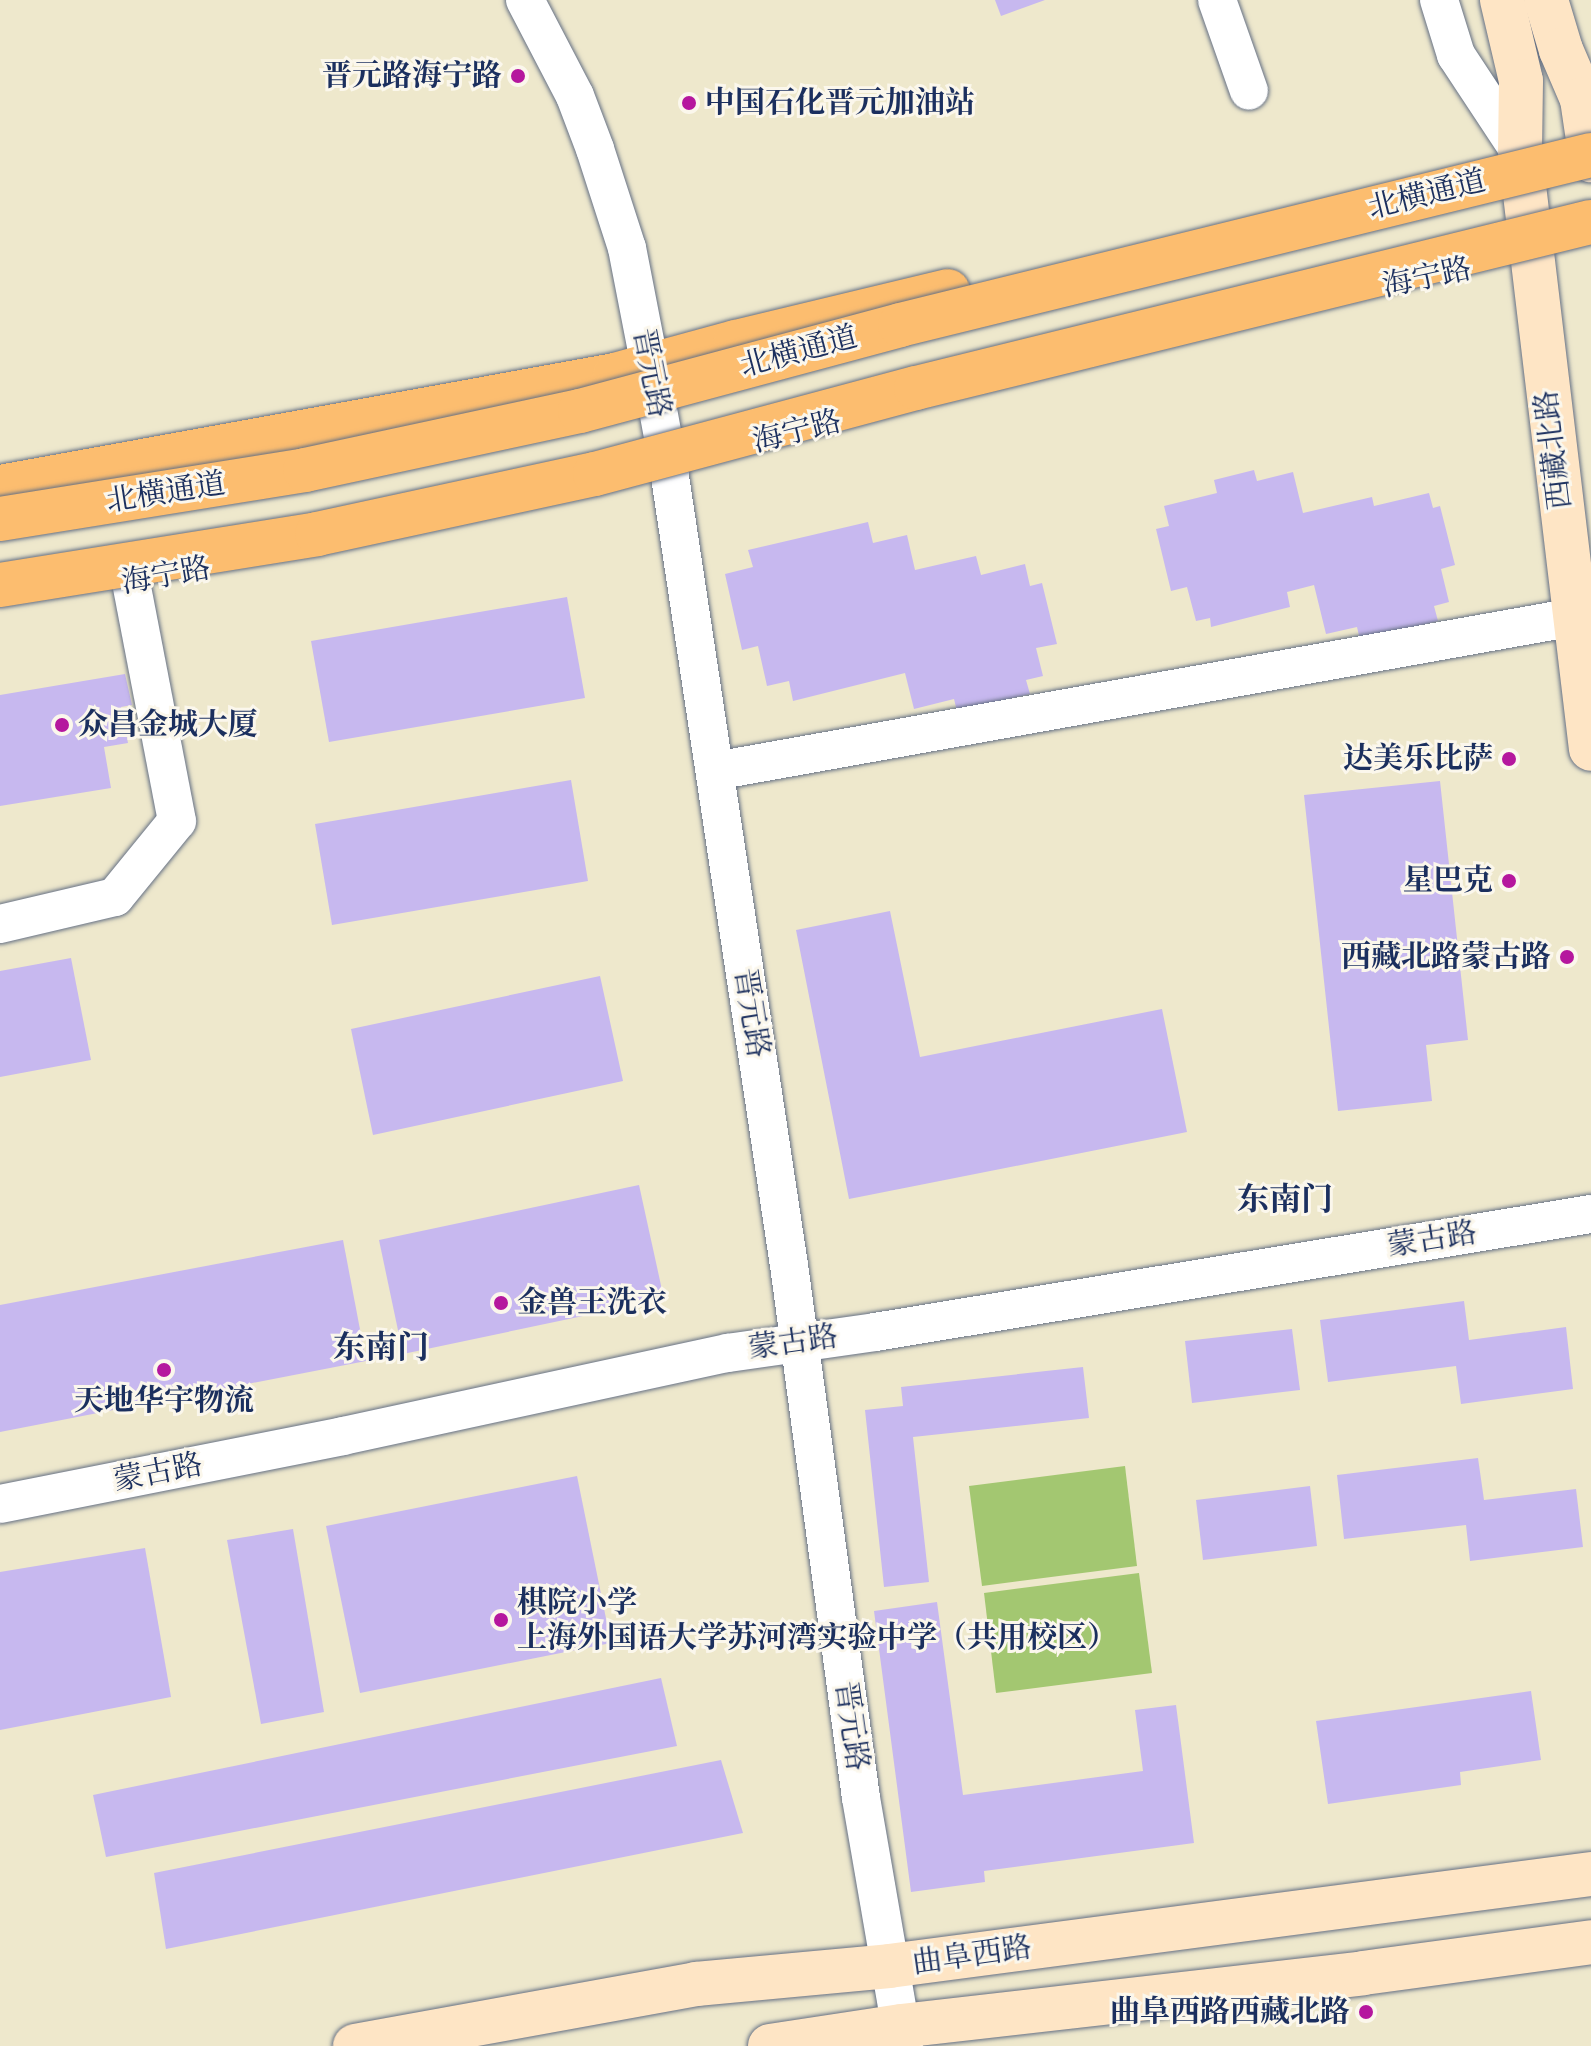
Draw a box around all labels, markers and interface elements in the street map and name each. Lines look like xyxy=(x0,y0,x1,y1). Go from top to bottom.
place label: 晋元路海宁路 xyxy=(322,58,502,94)
marker: 晋元路海宁路 xyxy=(509,67,527,85)
place label: 中国石化晋元加油站 xyxy=(705,85,975,121)
marker: 中国石化晋元加油站 xyxy=(680,94,698,112)
street label: 北横通道 xyxy=(1364,163,1490,227)
street label: 海宁路 xyxy=(1379,251,1475,305)
street label: 北横通道 xyxy=(736,319,862,385)
street label: 晋元路 xyxy=(625,325,677,421)
street label: 西藏北路 xyxy=(1529,388,1579,512)
street label: 海宁路 xyxy=(749,404,845,460)
street label: 北横通道 xyxy=(104,466,228,520)
street label: 海宁路 xyxy=(119,550,213,602)
place label: 众昌金城大厦 xyxy=(78,707,258,743)
marker: 众昌金城大厦 xyxy=(53,716,71,734)
place label: 达美乐比萨 xyxy=(1343,741,1493,777)
marker: 达美乐比萨 xyxy=(1500,750,1518,768)
place label: 星巴克 xyxy=(1403,863,1493,899)
marker: 星巴克 xyxy=(1500,872,1518,890)
place label: 西藏北路蒙古路 xyxy=(1341,939,1551,975)
marker: 西藏北路蒙古路 xyxy=(1558,948,1576,966)
street label: 晋元路 xyxy=(726,966,776,1060)
district label: 东南门 xyxy=(1237,1181,1333,1219)
street label: 蒙古路 xyxy=(1385,1215,1479,1265)
place label: 金兽王洗衣 xyxy=(517,1285,667,1321)
marker: 金兽王洗衣 xyxy=(492,1294,510,1312)
street label: 蒙古路 xyxy=(746,1319,840,1367)
district label: 东南门 xyxy=(333,1329,429,1367)
marker: 天地华宇物流 xyxy=(155,1361,173,1379)
place label: 天地华宇物流 xyxy=(74,1383,254,1419)
street label: 蒙古路 xyxy=(110,1447,206,1499)
place label: 棋院小学 上海外国语大学苏河湾实验中学（共用校区） xyxy=(517,1585,1117,1656)
marker: 棋院小学 上海外国语大学苏河湾实验中学（共用校区） xyxy=(492,1611,510,1629)
street label: 晋元路 xyxy=(827,1679,875,1773)
street label: 曲阜西路 xyxy=(910,1930,1034,1982)
place label: 曲阜西路西藏北路 xyxy=(1110,1994,1350,2030)
marker: 曲阜西路西藏北路 xyxy=(1357,2003,1375,2021)

